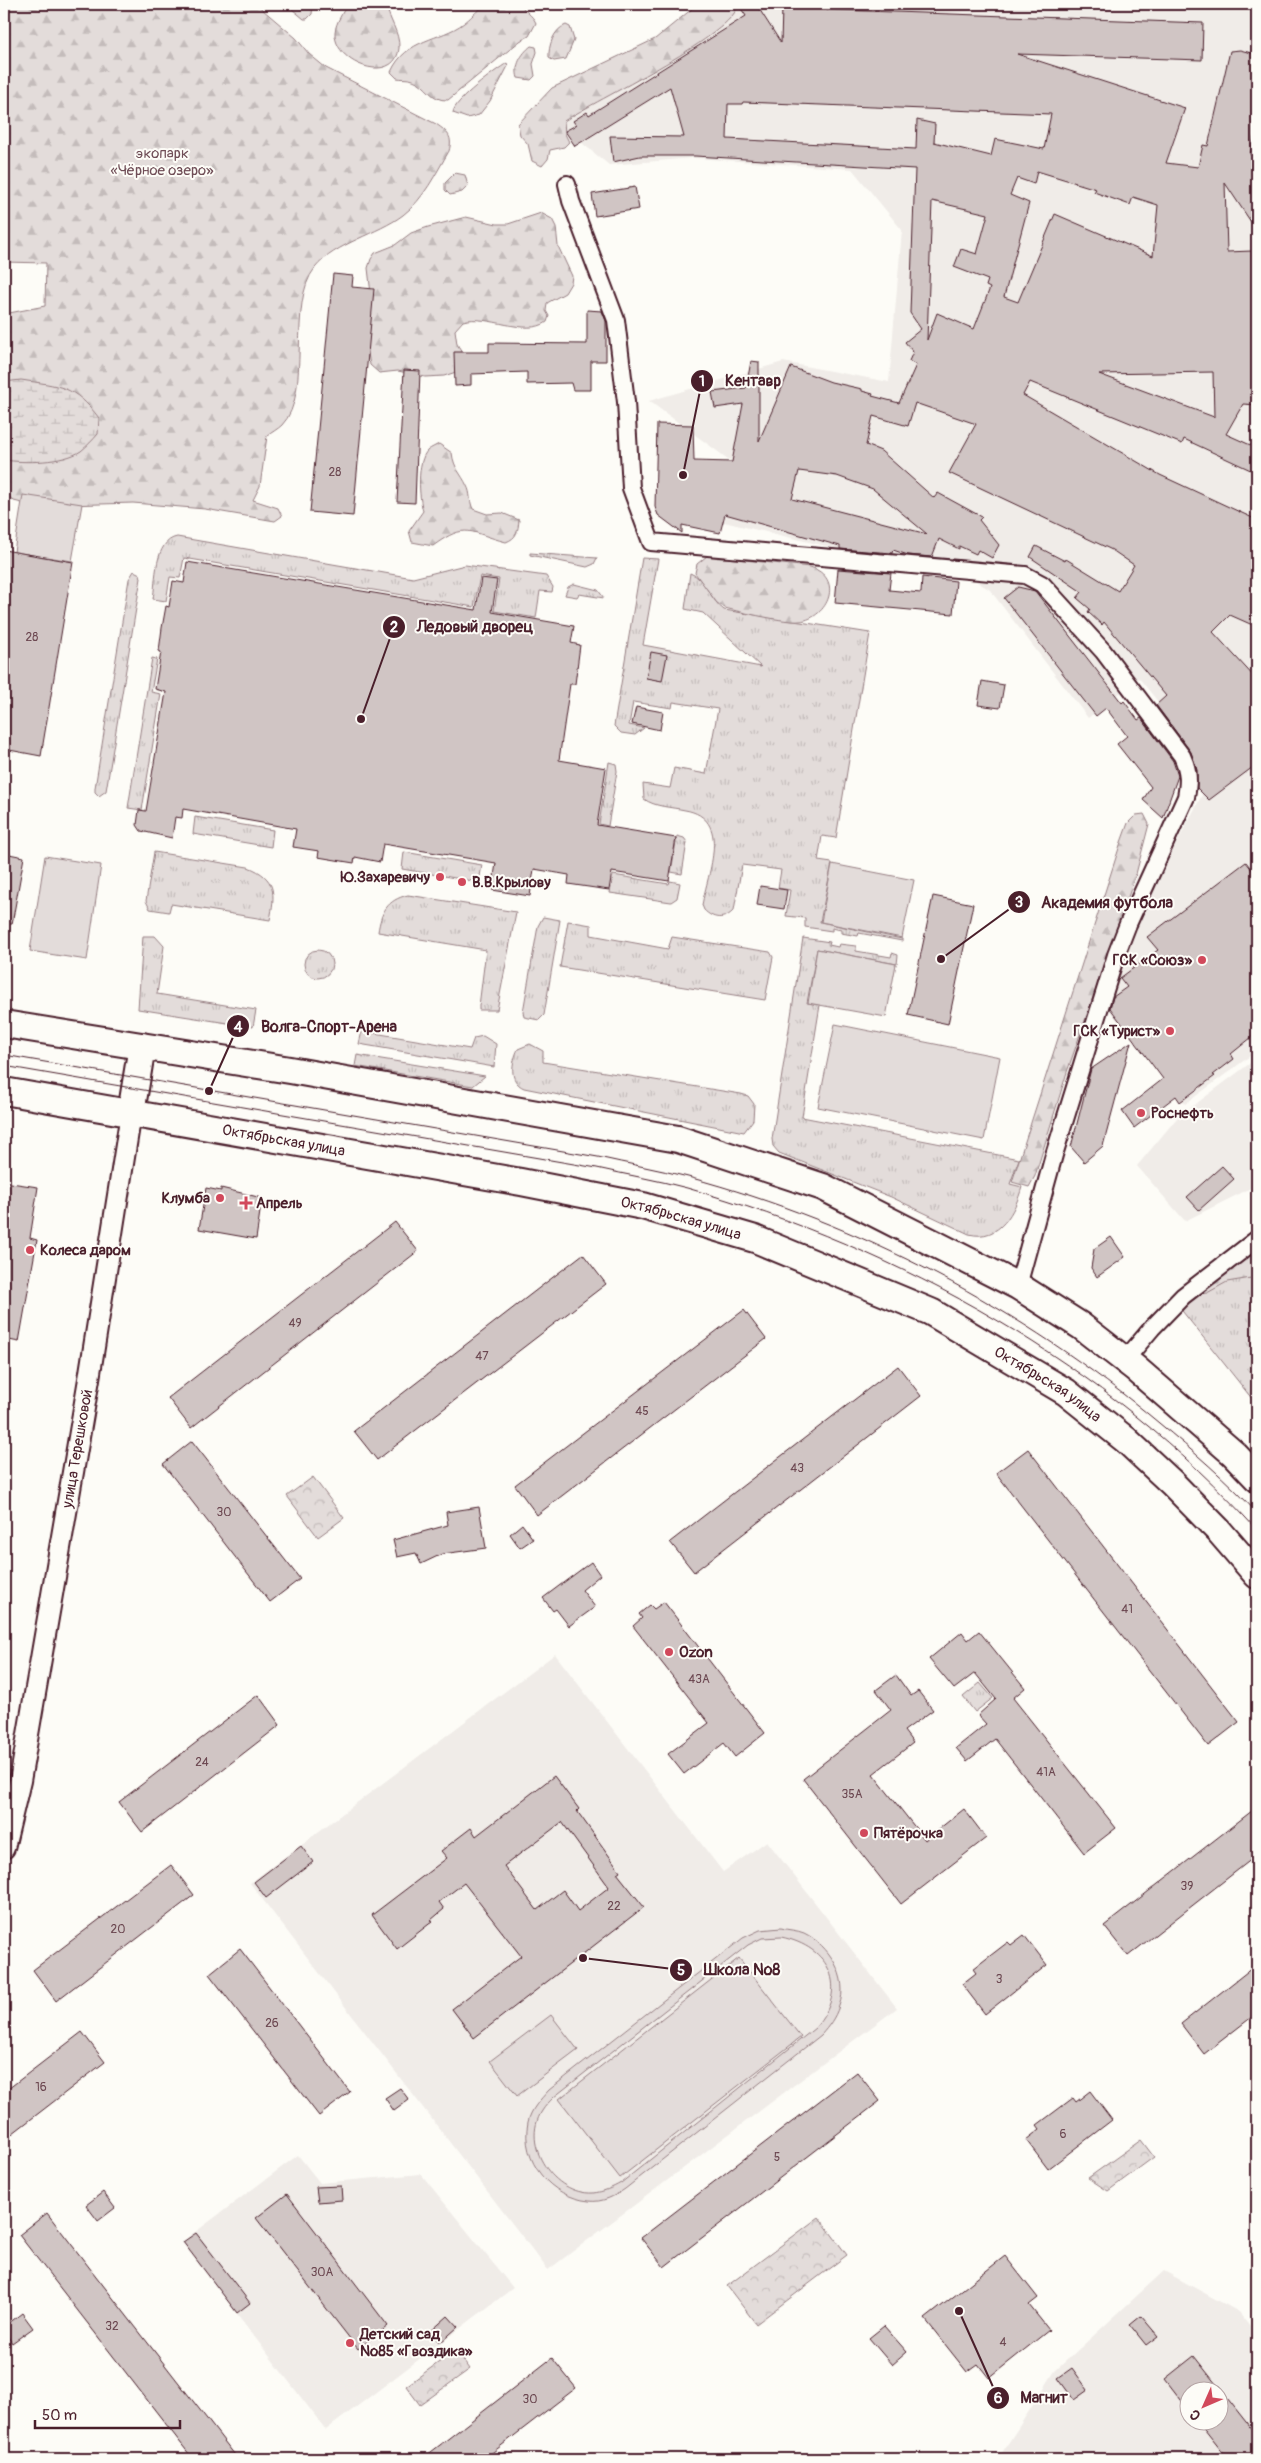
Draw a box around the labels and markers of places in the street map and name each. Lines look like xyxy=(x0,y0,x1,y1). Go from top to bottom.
callout: Кентавр xyxy=(690,365,791,396)
callout: Ледовый дворец xyxy=(381,611,543,642)
place label: Ю.Захаревичу xyxy=(340,868,431,887)
marker: Ю.Захаревичу xyxy=(434,871,446,883)
place label: В.В.Крылову xyxy=(472,873,551,892)
marker: В.В.Крылову xyxy=(456,876,468,888)
callout: Академия футбола xyxy=(1006,886,1183,917)
place label: ГСК «Союз» xyxy=(1112,951,1192,970)
marker: ГСК «Союз» xyxy=(1196,954,1208,966)
callout: Волга-Спорт-Арена xyxy=(226,1011,407,1042)
place label: ГСК «Турист» xyxy=(1073,1022,1160,1041)
marker: ГСК «Турист» xyxy=(1164,1025,1176,1037)
place label: Роснефть xyxy=(1151,1104,1214,1123)
marker: Роснефть xyxy=(1135,1107,1147,1119)
place label: Клумба xyxy=(162,1189,210,1208)
marker: Клумба xyxy=(214,1192,226,1204)
place label: Апрель xyxy=(256,1194,303,1213)
marker: Апрель xyxy=(240,1197,252,1209)
place label: Колеса даром xyxy=(40,1241,131,1260)
marker: Колеса даром xyxy=(24,1244,36,1256)
place label: Ozon xyxy=(679,1643,713,1662)
marker: Ozon xyxy=(663,1646,675,1658)
place label: Пятёрочка xyxy=(874,1824,943,1843)
marker: Пятёрочка xyxy=(858,1827,870,1839)
callout: Школа №8 xyxy=(669,1954,791,1985)
place label: Детский сад №85 «Гвоздика» xyxy=(359,2325,473,2361)
marker: Детский сад №85 «Гвоздика» xyxy=(344,2337,356,2349)
callout: Магнит xyxy=(985,2382,1078,2413)

